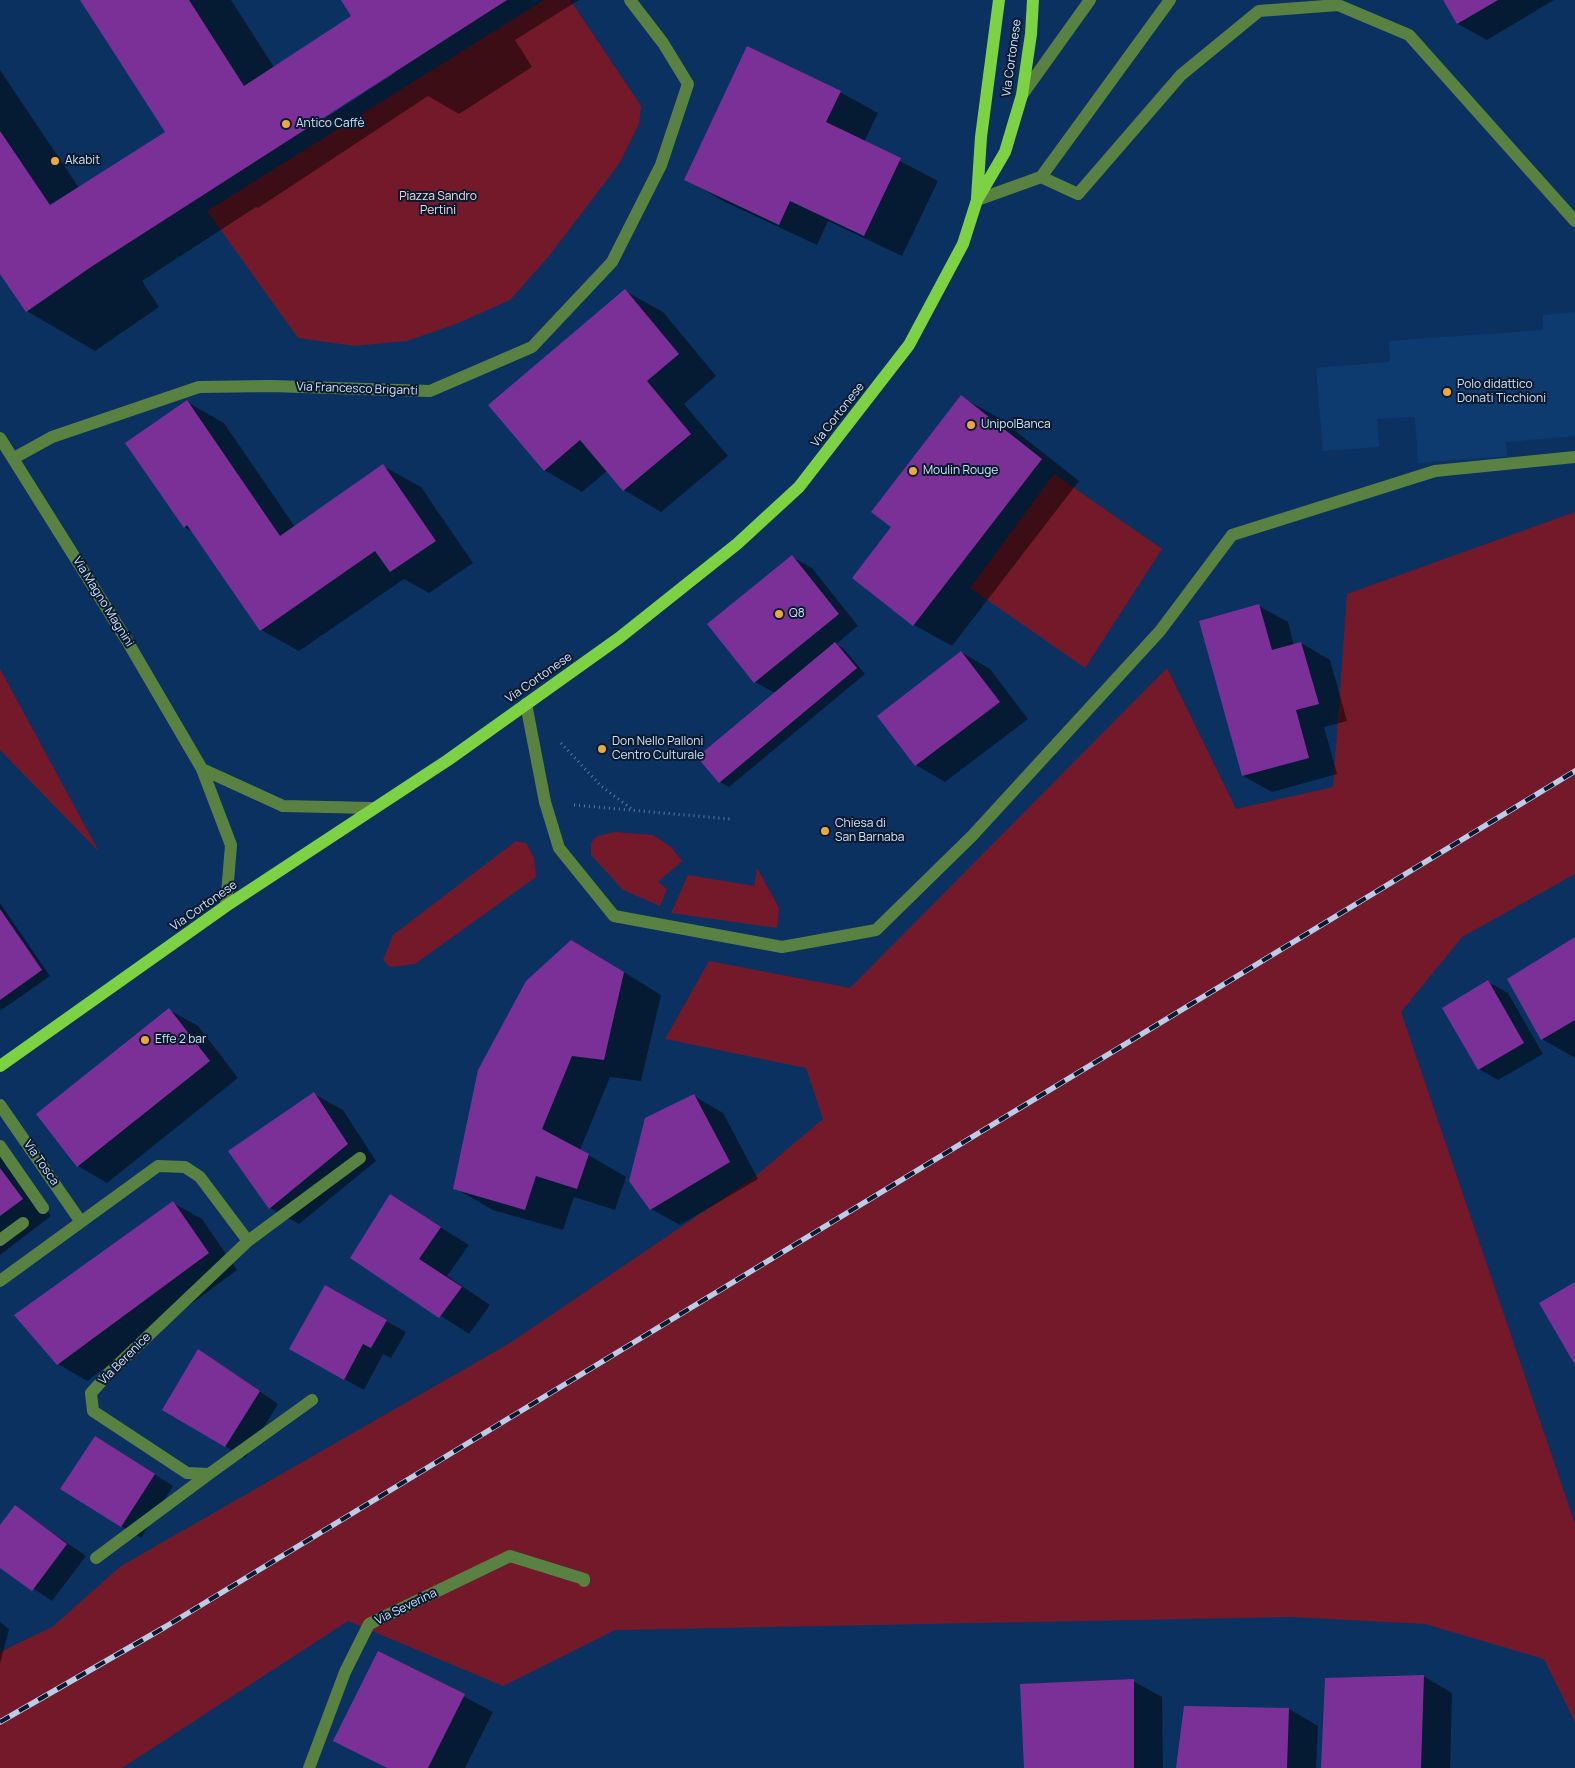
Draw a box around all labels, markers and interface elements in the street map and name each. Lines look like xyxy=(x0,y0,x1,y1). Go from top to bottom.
street label: Via Cortonese xyxy=(999,18,1025,98)
place label: Antico Caffè xyxy=(296,117,365,131)
marker: Antico Caffè xyxy=(280,118,292,130)
place label: Akabit xyxy=(65,154,100,168)
marker: Akabit xyxy=(49,155,61,167)
park label: Piazza Sandro Pertini xyxy=(399,190,477,218)
place label: Polo didattico Donati Ticchioni xyxy=(1457,378,1546,406)
street label: Via Francesco Briganti xyxy=(296,380,418,398)
street label: Via Cortonese xyxy=(808,380,868,450)
marker: Polo didattico Donati Ticchioni xyxy=(1441,386,1453,398)
place label: UnipolBanca xyxy=(981,418,1051,432)
marker: UnipolBanca xyxy=(965,419,977,431)
place label: Moulin Rouge xyxy=(923,464,998,478)
marker: Moulin Rouge xyxy=(907,465,919,477)
street label: Via Magno Magnini xyxy=(70,554,136,650)
place label: Q8 xyxy=(789,607,805,621)
marker: Q8 xyxy=(773,608,785,620)
street label: Via Cortonese xyxy=(503,650,575,706)
place label: Don Nello Palloni Centro Culturale xyxy=(612,735,704,763)
marker: Don Nello Palloni Centro Culturale xyxy=(596,743,608,755)
place label: Chiesa di San Barnaba xyxy=(835,817,905,845)
marker: Chiesa di San Barnaba xyxy=(819,825,831,837)
street label: Via Cortonese xyxy=(168,878,240,934)
place label: Effe 2 bar xyxy=(155,1033,206,1047)
marker: Effe 2 bar xyxy=(139,1034,151,1046)
street label: Via Tosca xyxy=(20,1138,62,1188)
street label: Via Berenice xyxy=(96,1330,154,1388)
street label: Via Severina xyxy=(373,1586,439,1628)

